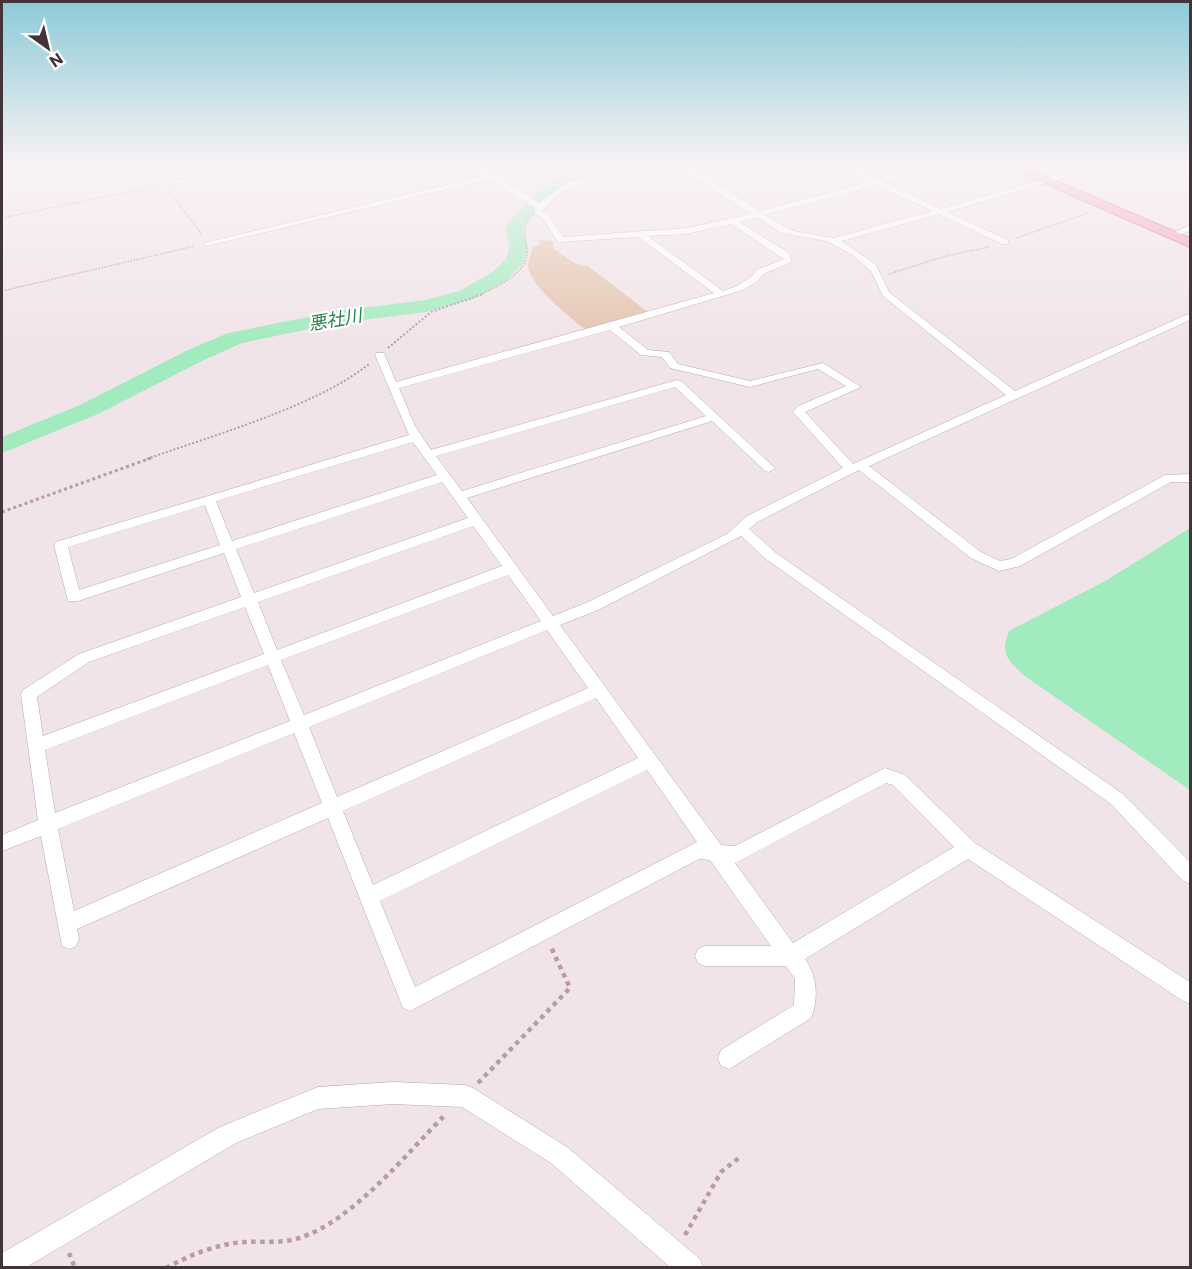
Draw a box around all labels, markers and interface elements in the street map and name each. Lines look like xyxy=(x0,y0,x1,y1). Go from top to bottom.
north arrow xyxy=(18,18,78,78)
text: N xyxy=(46,50,67,72)
water label: 悪社川 xyxy=(307,303,365,335)

